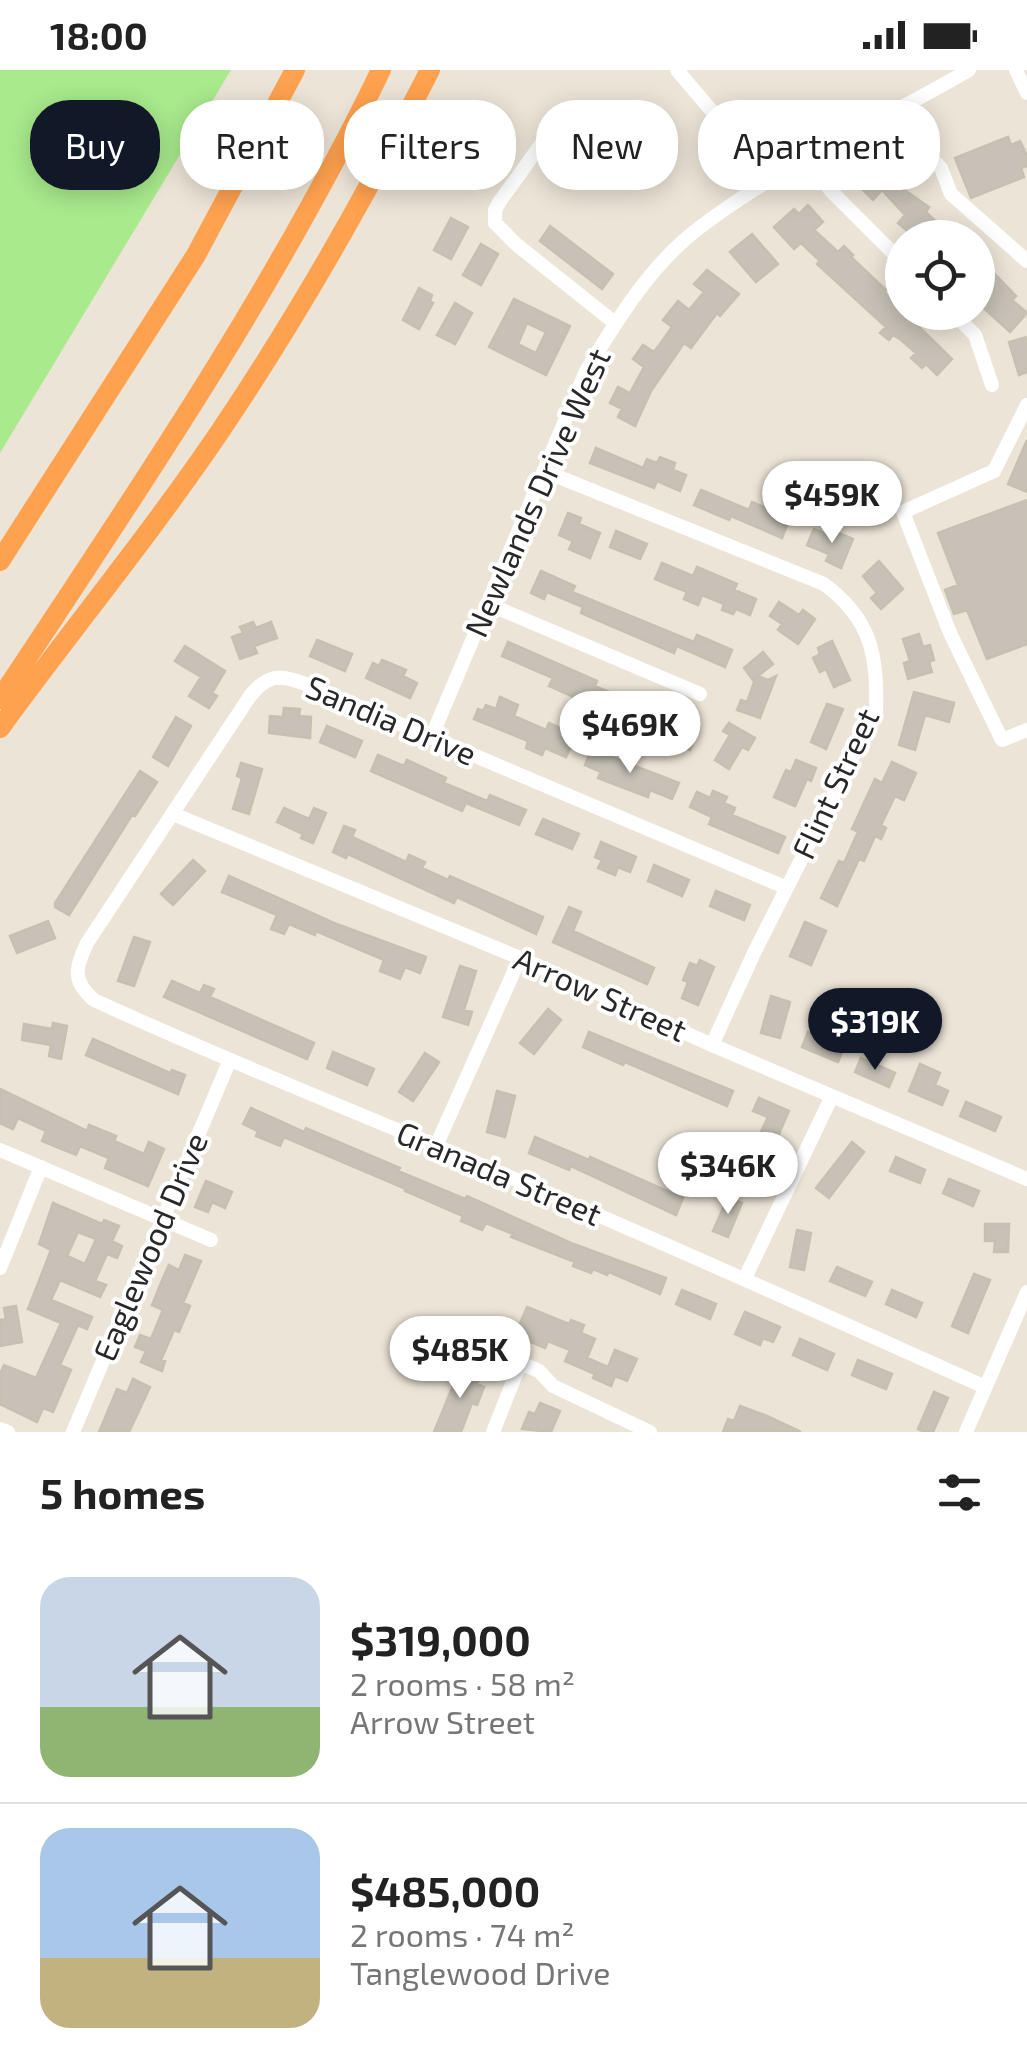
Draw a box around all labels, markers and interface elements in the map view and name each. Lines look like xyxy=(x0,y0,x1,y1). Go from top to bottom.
text: 18:00 xyxy=(50,12,148,58)
chip: Buy xyxy=(30,100,160,190)
chip: Rent xyxy=(180,100,324,190)
chip: Filters xyxy=(344,100,516,190)
chip: New xyxy=(536,100,678,190)
chip: Apartment xyxy=(698,100,940,190)
map controls xyxy=(885,220,995,330)
button: locate xyxy=(885,220,995,330)
street label: Newlands Drive West xyxy=(455,342,617,642)
pin: $459K xyxy=(762,461,902,546)
text: $459K xyxy=(784,474,880,512)
street label: Sandia Drive xyxy=(301,666,483,772)
pin: $469K xyxy=(560,691,700,776)
street label: Flint Street xyxy=(783,702,886,864)
text: $469K xyxy=(582,704,679,742)
street label: Arrow Street xyxy=(509,938,693,1048)
pin: $319K xyxy=(805,988,945,1073)
text: $319K xyxy=(830,1001,920,1039)
street label: Granada Street xyxy=(392,1112,608,1232)
street label: Eaglewood Drive xyxy=(84,1126,214,1366)
pin: $346K xyxy=(658,1132,798,1217)
text: $346K xyxy=(680,1145,776,1183)
pin: $485K xyxy=(390,1316,530,1401)
text: $485K xyxy=(412,1329,508,1367)
icon: filters xyxy=(932,1465,987,1520)
text: 5 homes xyxy=(40,1467,205,1517)
text: $319,000 xyxy=(350,1614,531,1664)
icon: home xyxy=(120,1617,240,1737)
text: 2 rooms · 58 m² xyxy=(350,1664,575,1702)
text: Arrow Street xyxy=(350,1702,535,1740)
text: $485,000 xyxy=(350,1865,540,1915)
icon: home xyxy=(120,1868,240,1988)
text: 2 rooms · 74 m² xyxy=(350,1915,574,1953)
text: Tanglewood Drive xyxy=(350,1953,610,1991)

